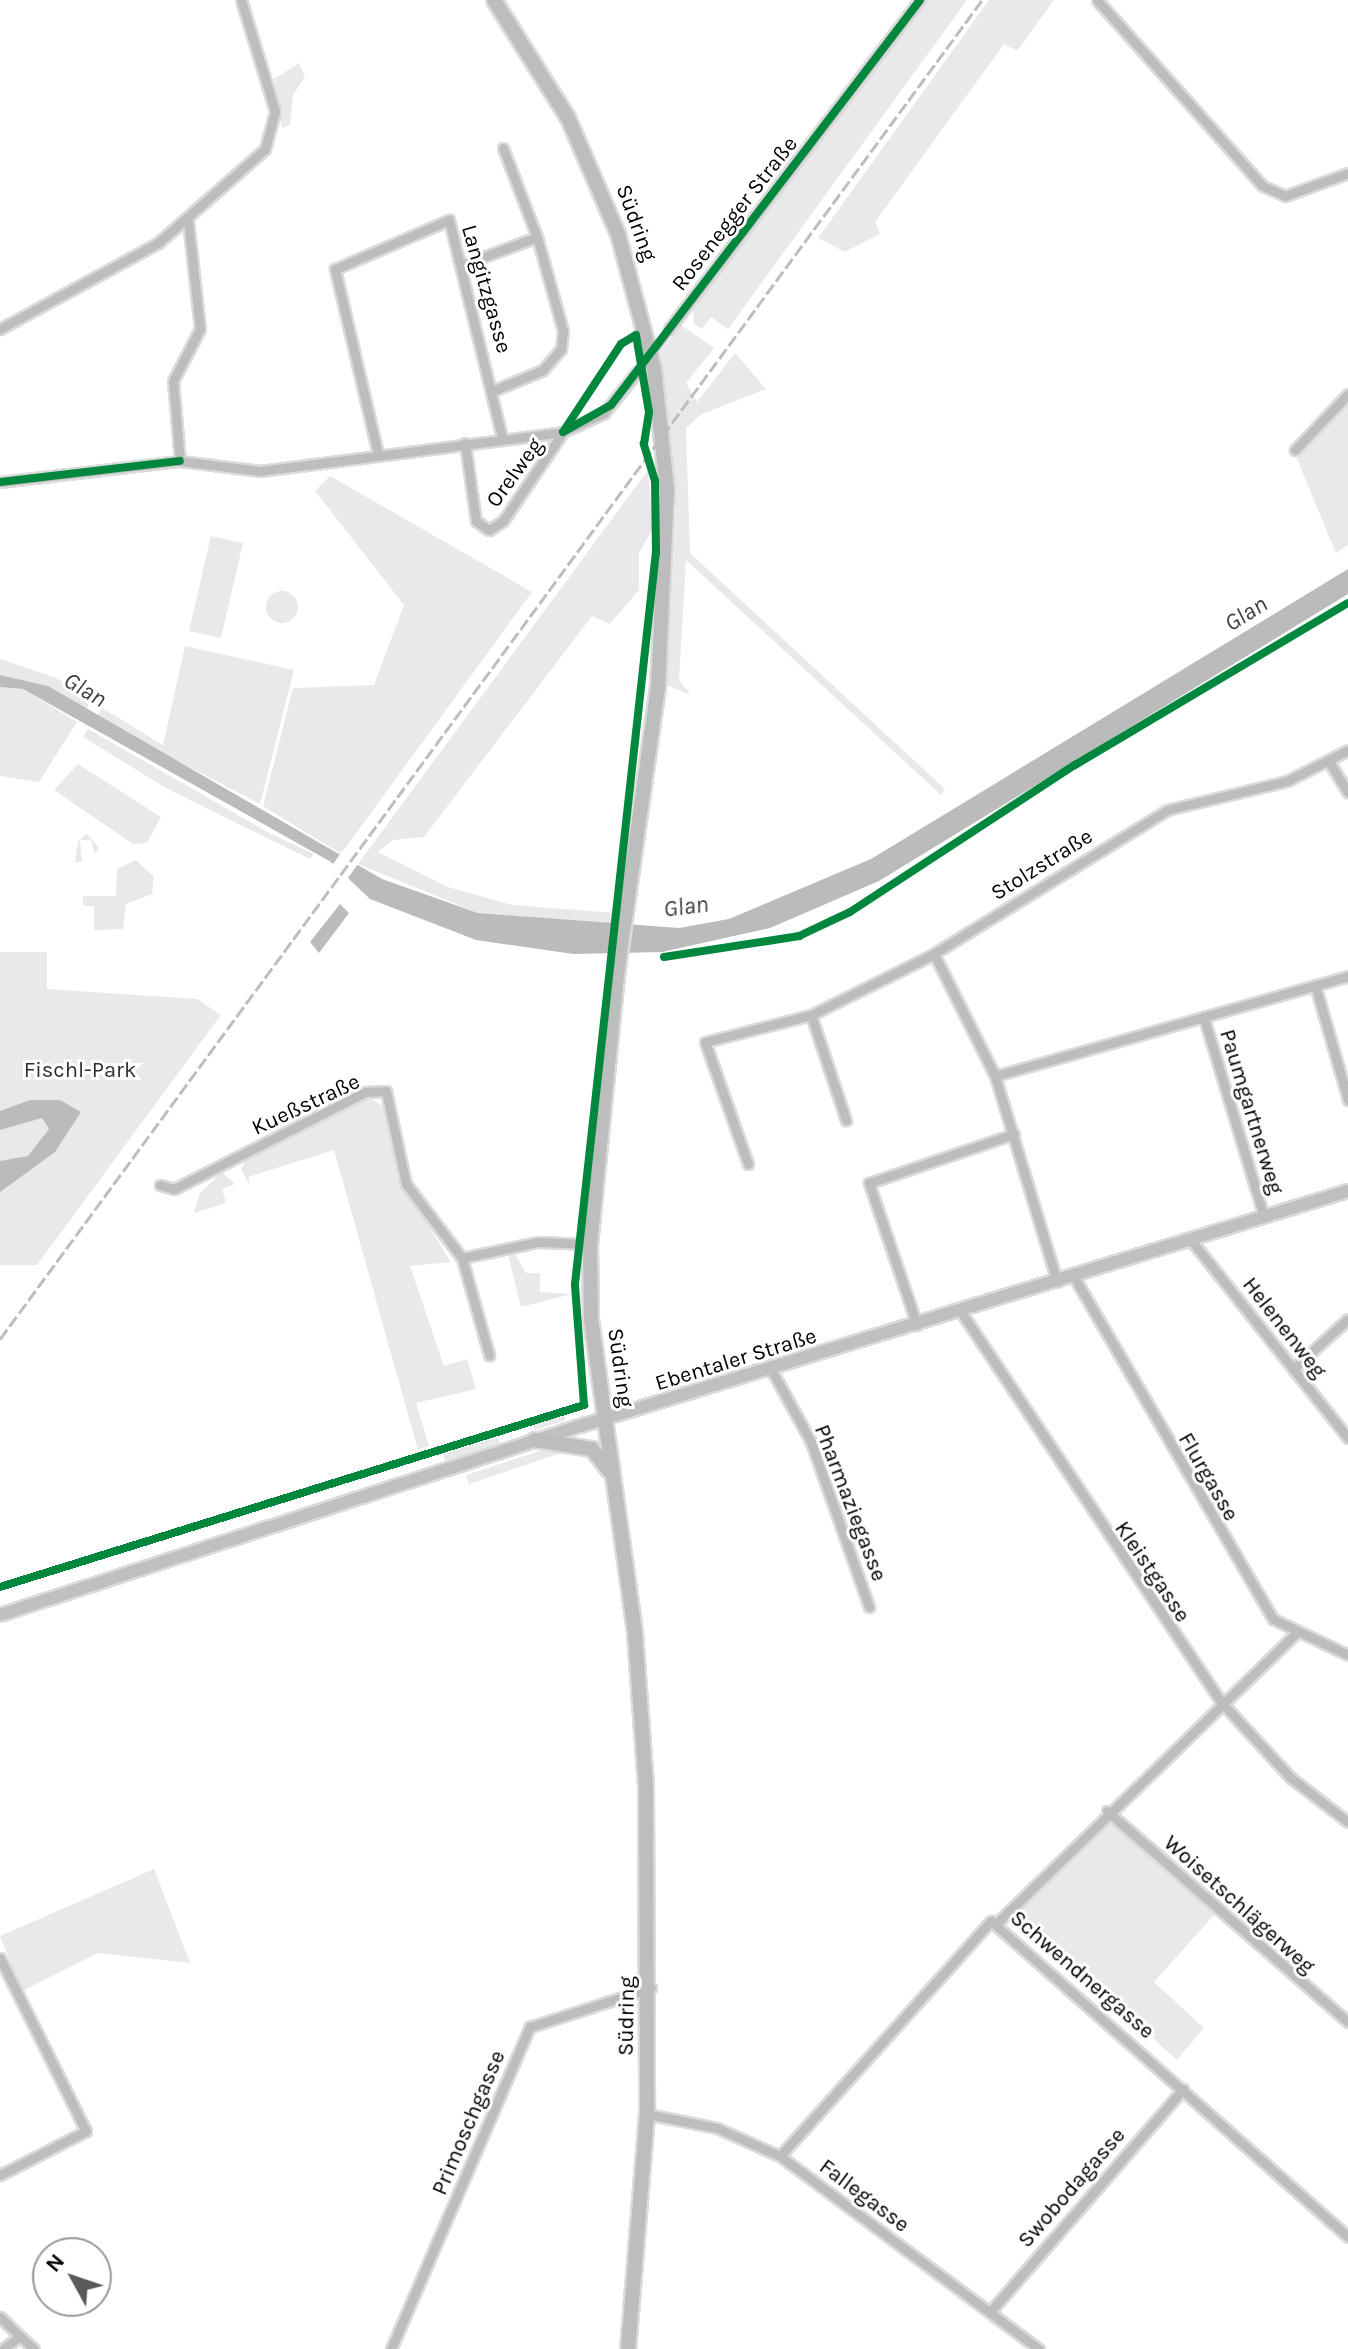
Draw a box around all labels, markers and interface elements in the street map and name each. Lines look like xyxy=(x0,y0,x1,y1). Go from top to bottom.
street label: Rosenegger Straße xyxy=(667,132,803,296)
street label: Südring xyxy=(610,181,662,265)
street label: Langitzgasse xyxy=(455,222,517,356)
street label: Orelweg xyxy=(481,433,549,513)
water label: Glan xyxy=(1219,590,1273,638)
water label: Glan xyxy=(58,666,112,714)
street label: Stolzstraße xyxy=(986,823,1098,907)
water label: Glan xyxy=(662,890,710,924)
street label: Paumgartnerweg xyxy=(1213,1026,1289,1198)
park label: Fischl-Park xyxy=(24,1058,136,1084)
street label: Kueßstraße xyxy=(248,1068,364,1142)
street label: Helenenweg xyxy=(1236,1272,1332,1384)
street label: Ebentaler Straße xyxy=(652,1323,820,1397)
street label: Südring xyxy=(601,1327,639,1409)
street label: Pharmaziegasse xyxy=(808,1421,892,1585)
street label: Flurgasse xyxy=(1172,1428,1244,1526)
street label: Kleistgasse xyxy=(1109,1516,1195,1628)
street label: Woisetschlägerweg xyxy=(1158,1830,1320,1980)
street label: Schwendnergasse xyxy=(1004,1905,1160,2045)
street label: Südring xyxy=(613,1976,641,2056)
street label: Primoschgasse xyxy=(427,2047,511,2199)
street label: Swobodagasse xyxy=(1013,2123,1131,2253)
street label: Fallegasse xyxy=(814,2154,914,2238)
north arrow xyxy=(32,2237,112,2317)
text: N xyxy=(40,2248,70,2277)

